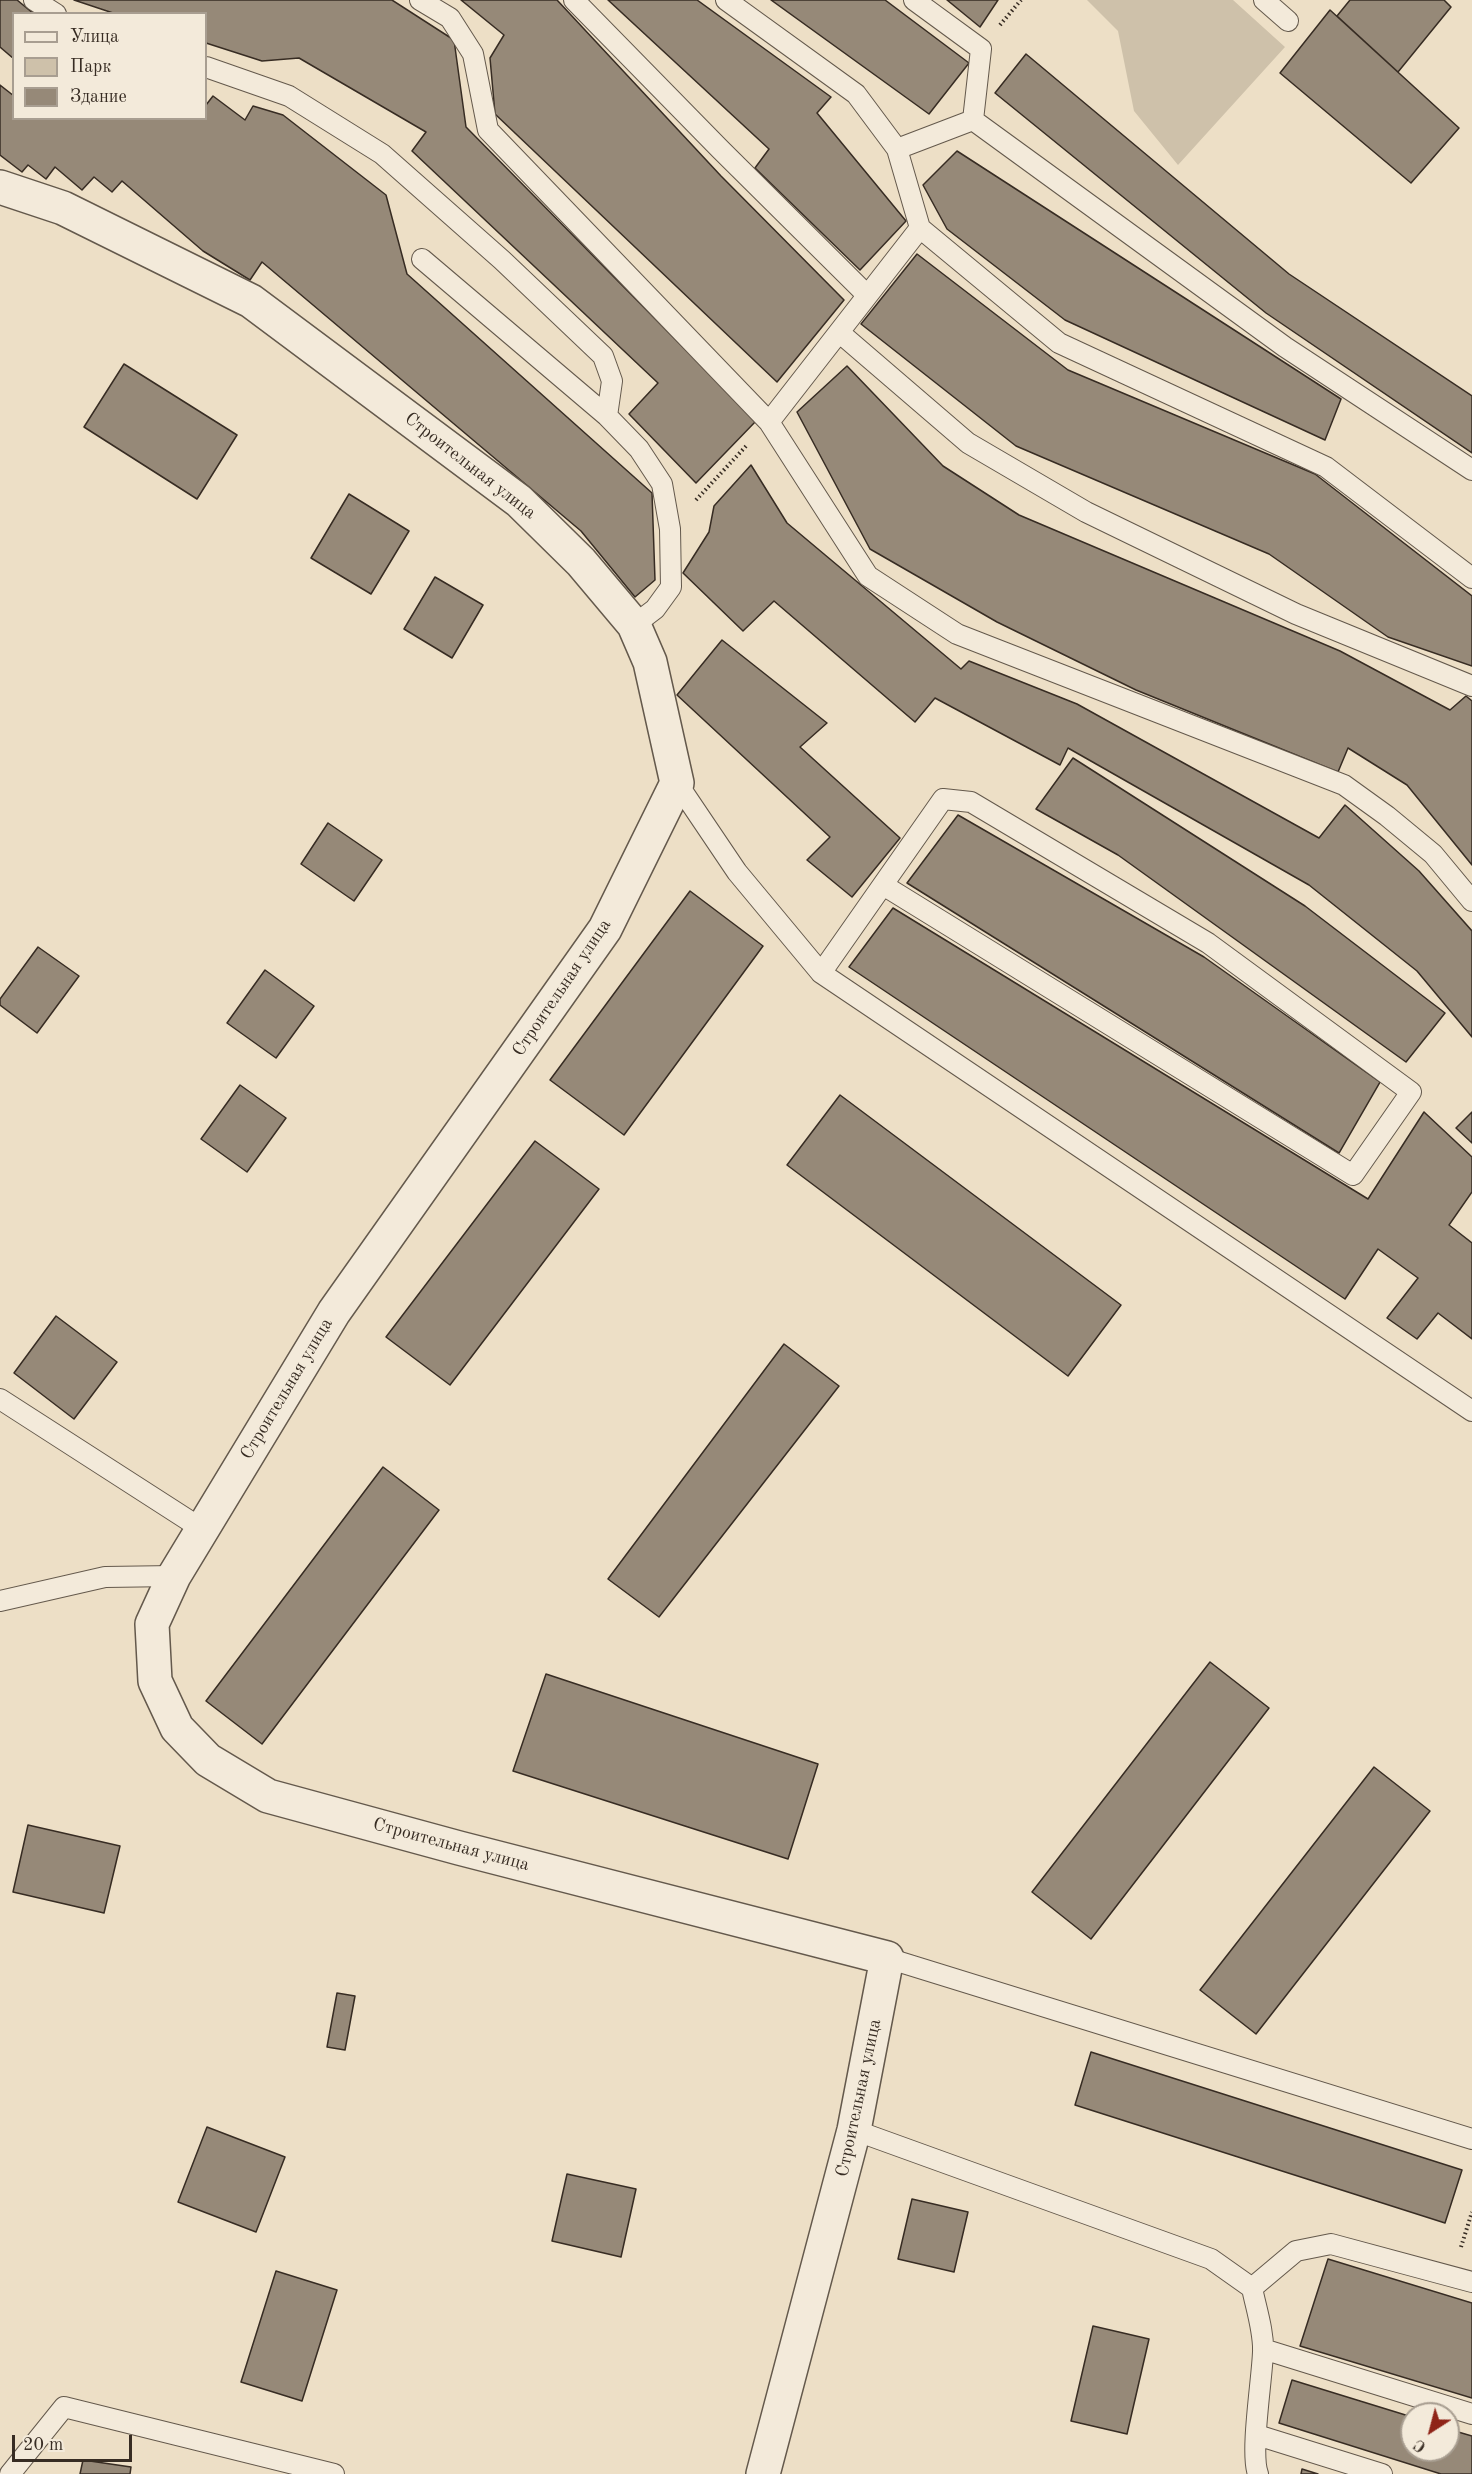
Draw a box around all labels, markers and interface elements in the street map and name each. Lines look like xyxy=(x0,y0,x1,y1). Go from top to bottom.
legend xyxy=(12,12,207,120)
text: Улица xyxy=(70,28,119,46)
text: Парк xyxy=(70,58,111,76)
text: Здание xyxy=(70,88,127,106)
street label: Строительная улица xyxy=(400,408,540,524)
street label: Строительная улица xyxy=(508,915,616,1061)
street label: Строительная улица xyxy=(236,1314,338,1464)
street label: Строительная улица xyxy=(370,1814,532,1876)
street label: Строительная улица xyxy=(832,2017,886,2179)
north arrow xyxy=(1400,2402,1460,2462)
scale bar xyxy=(15,2423,135,2461)
text: С xyxy=(1412,2435,1430,2455)
text: 20 m xyxy=(23,2436,63,2454)

